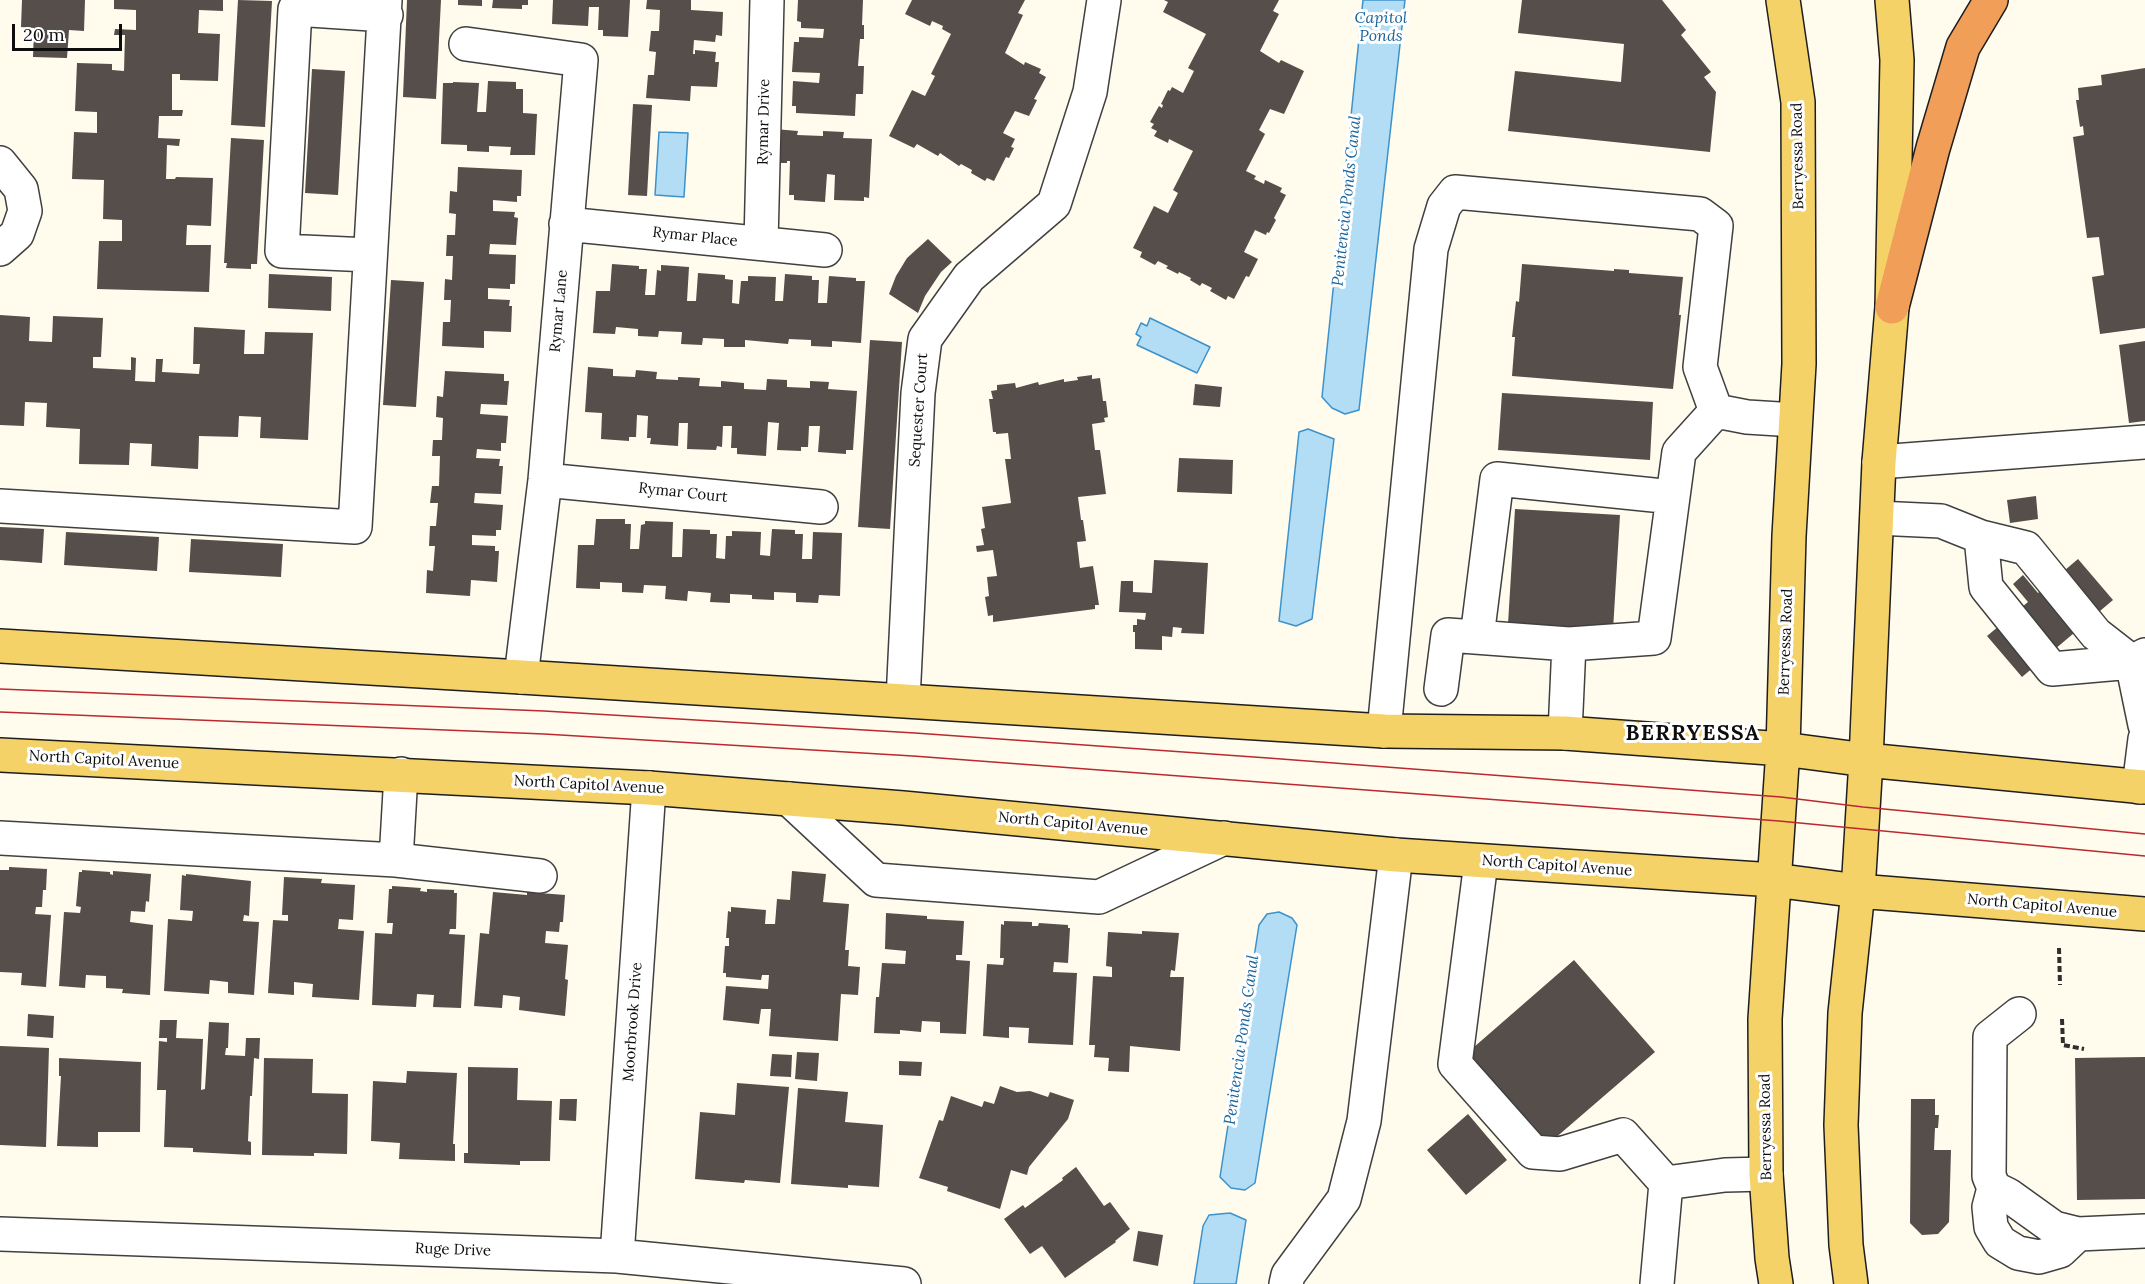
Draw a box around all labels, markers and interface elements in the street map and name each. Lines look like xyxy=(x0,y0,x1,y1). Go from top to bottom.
water label: Capitol Ponds xyxy=(1355,8,1407,46)
scale bar xyxy=(15,12,124,50)
text: 20 m xyxy=(23,23,65,46)
street label: Rymar Drive xyxy=(754,79,774,165)
street label: Berryessa Road xyxy=(1788,102,1808,210)
water label: Penitencia Ponds Canal xyxy=(1328,115,1366,287)
street label: Rymar Place xyxy=(651,224,739,250)
street label: Rymar Lane xyxy=(546,269,572,353)
street label: Sequester Court xyxy=(906,352,932,468)
street label: Rymar Court xyxy=(638,479,728,507)
street label: Berryessa Road xyxy=(1775,588,1797,696)
district label: BERRYESSA xyxy=(1626,721,1760,747)
street label: North Capitol Avenue xyxy=(28,747,180,773)
street label: North Capitol Avenue xyxy=(513,772,665,798)
street label: North Capitol Avenue xyxy=(997,808,1149,840)
street label: North Capitol Avenue xyxy=(1481,852,1633,880)
street label: North Capitol Avenue xyxy=(1966,890,2118,922)
water label: Penitencia Ponds Canal xyxy=(1221,954,1263,1126)
street label: Moorbrook Drive xyxy=(620,962,646,1082)
street label: Berryessa Road xyxy=(1756,1073,1776,1181)
street label: Ruge Drive xyxy=(415,1240,491,1260)

